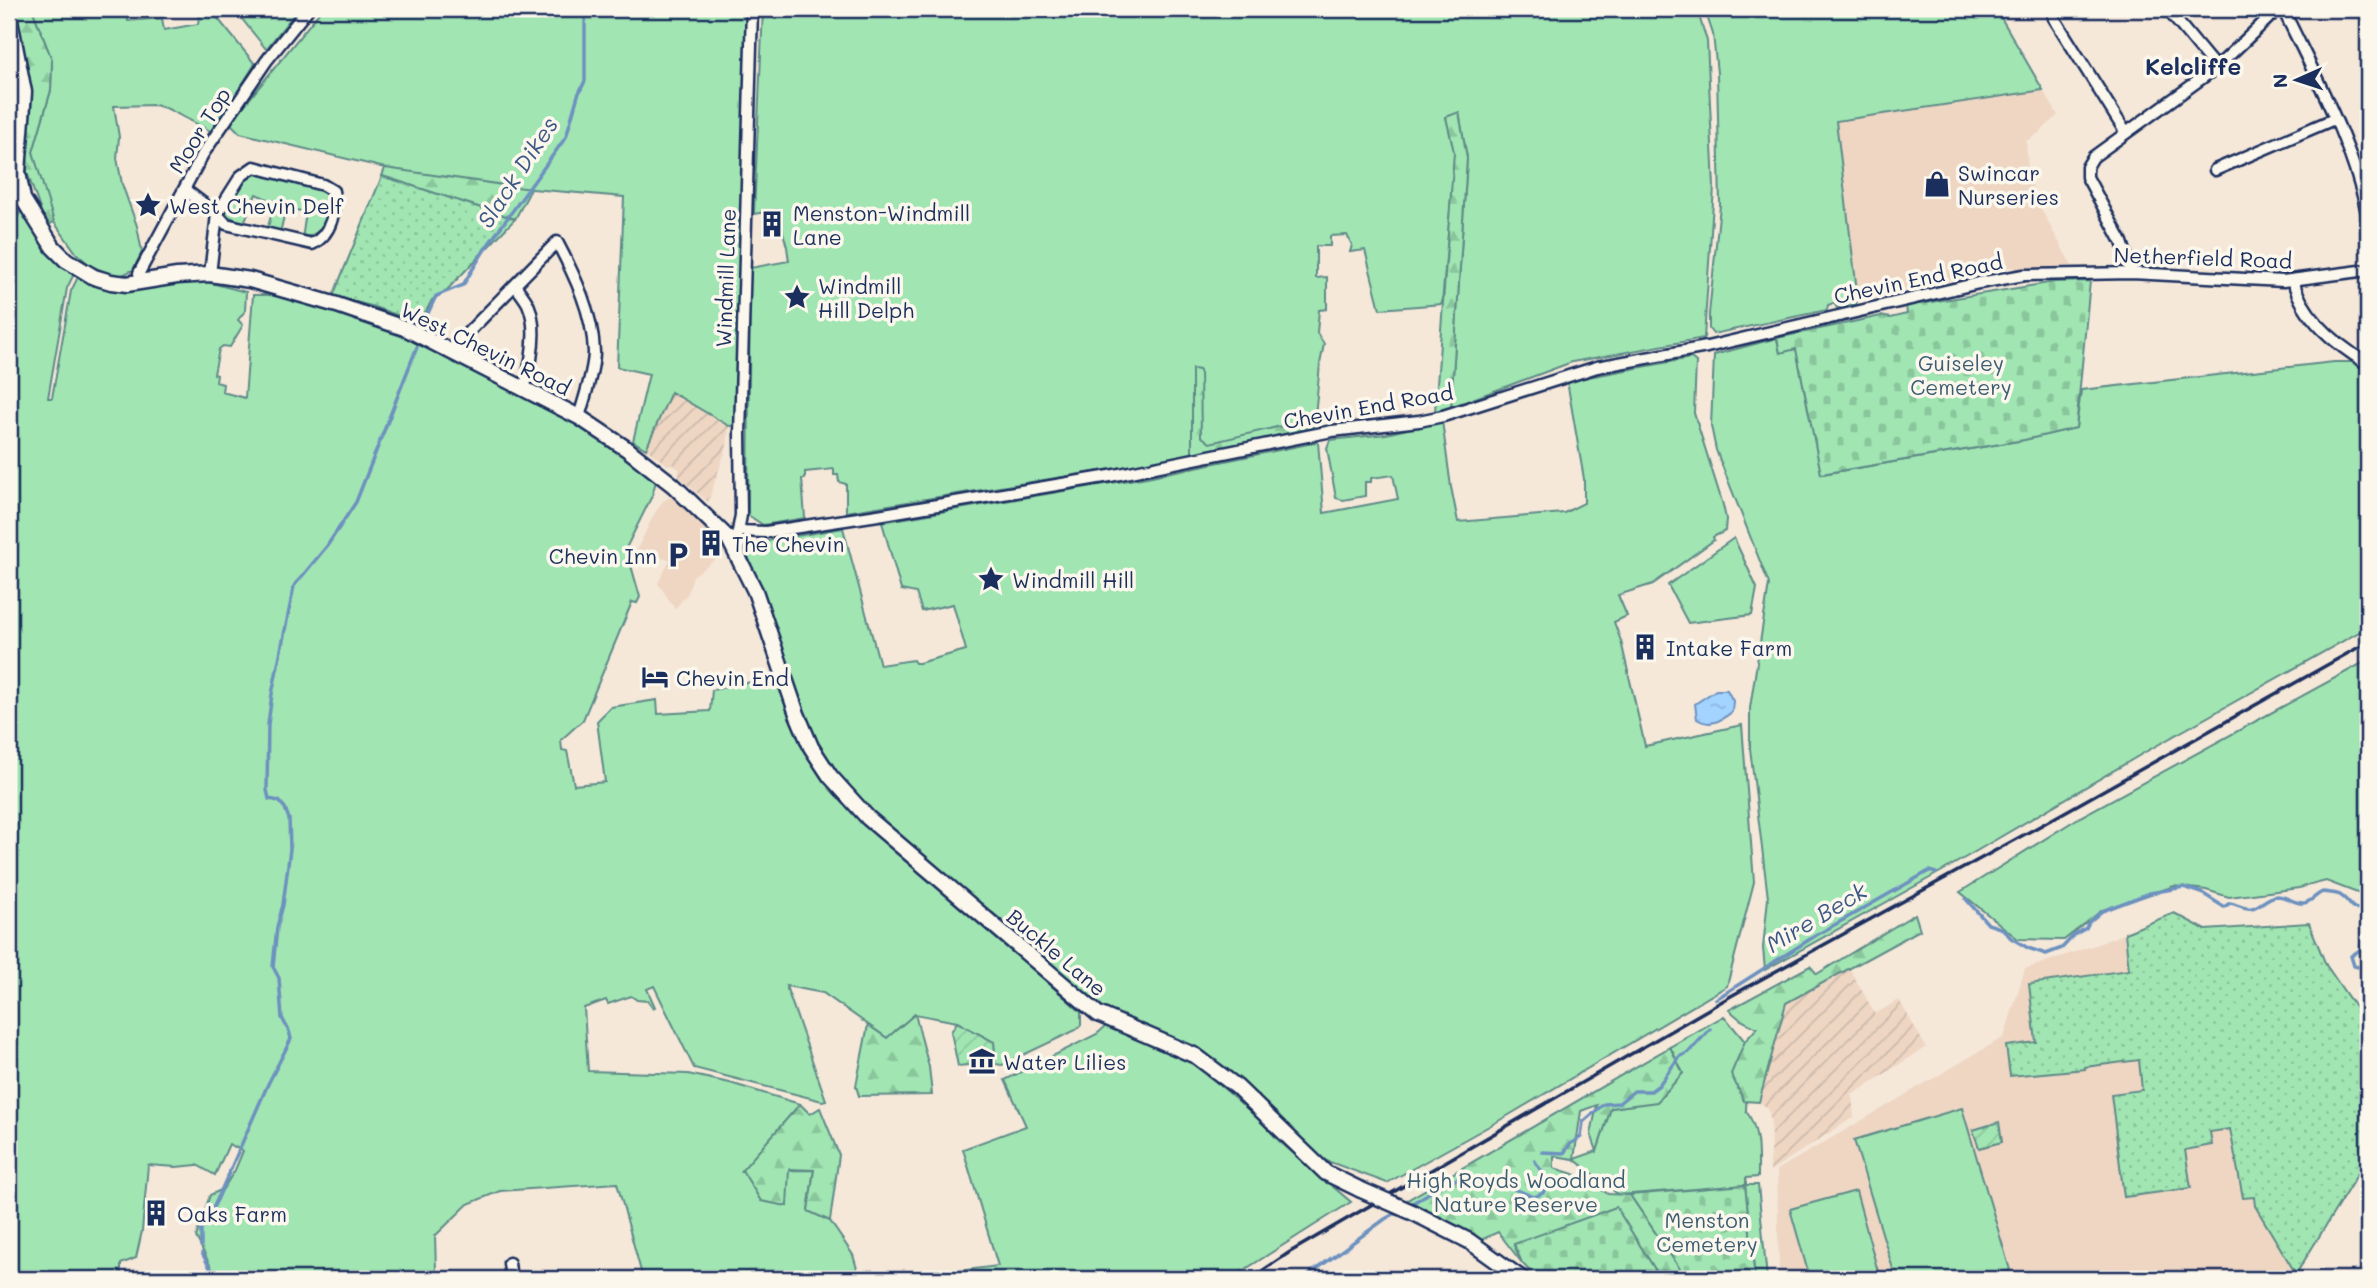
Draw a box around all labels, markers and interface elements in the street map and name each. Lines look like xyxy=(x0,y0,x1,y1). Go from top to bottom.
north arrow xyxy=(2262,46,2332,116)
district label: Kelcliffe xyxy=(2145,51,2241,81)
text: N xyxy=(2267,73,2292,89)
street label: Moor Top xyxy=(162,82,236,178)
water label: Slack Dikes xyxy=(470,111,564,233)
place label: Swincar Nurseries xyxy=(1958,159,2059,210)
shop icon: Swincar Nurseries xyxy=(1922,169,1952,199)
place icon: West Chevin Delf xyxy=(133,190,163,220)
place label: West Chevin Delf xyxy=(169,192,344,219)
place label: Menston-Windmill Lane xyxy=(793,199,970,250)
street label: Windmill Lane xyxy=(709,208,741,348)
building icon: Menston-Windmill Lane xyxy=(757,209,787,239)
street label: Netherfield Road xyxy=(2113,240,2293,274)
street label: Chevin End Road xyxy=(1831,247,2005,309)
place label: Windmill Hill Delph xyxy=(818,272,914,323)
place icon: Windmill Hill Delph xyxy=(782,282,812,312)
street label: West Chevin Road xyxy=(397,295,575,401)
park label: Guiseley Cemetery xyxy=(1910,349,2012,400)
street label: Chevin End Road xyxy=(1281,378,1455,434)
building icon: The Chevin xyxy=(696,528,726,558)
place label: The Chevin xyxy=(732,530,844,557)
parking icon: Chevin Inn xyxy=(663,540,693,570)
place label: Chevin Inn xyxy=(549,542,657,569)
place icon: Windmill Hill xyxy=(976,564,1006,594)
place label: Windmill Hill xyxy=(1012,566,1134,593)
building icon: Intake Farm xyxy=(1630,632,1660,662)
place label: Intake Farm xyxy=(1666,634,1792,661)
hotel icon: Chevin End xyxy=(640,662,670,692)
place label: Chevin End xyxy=(676,664,789,691)
water label: Mire Beck xyxy=(1760,875,1873,959)
street label: Buckle Lane xyxy=(1002,903,1112,1001)
museum icon: Water Lilies xyxy=(967,1046,997,1076)
place label: Water Lilies xyxy=(1003,1048,1126,1075)
park label: High Royds Woodland Nature Reserve xyxy=(1406,1166,1626,1217)
building icon: Oaks Farm xyxy=(141,1198,171,1228)
place label: Oaks Farm xyxy=(177,1200,287,1227)
park label: Menston Cemetery xyxy=(1656,1206,1758,1257)

